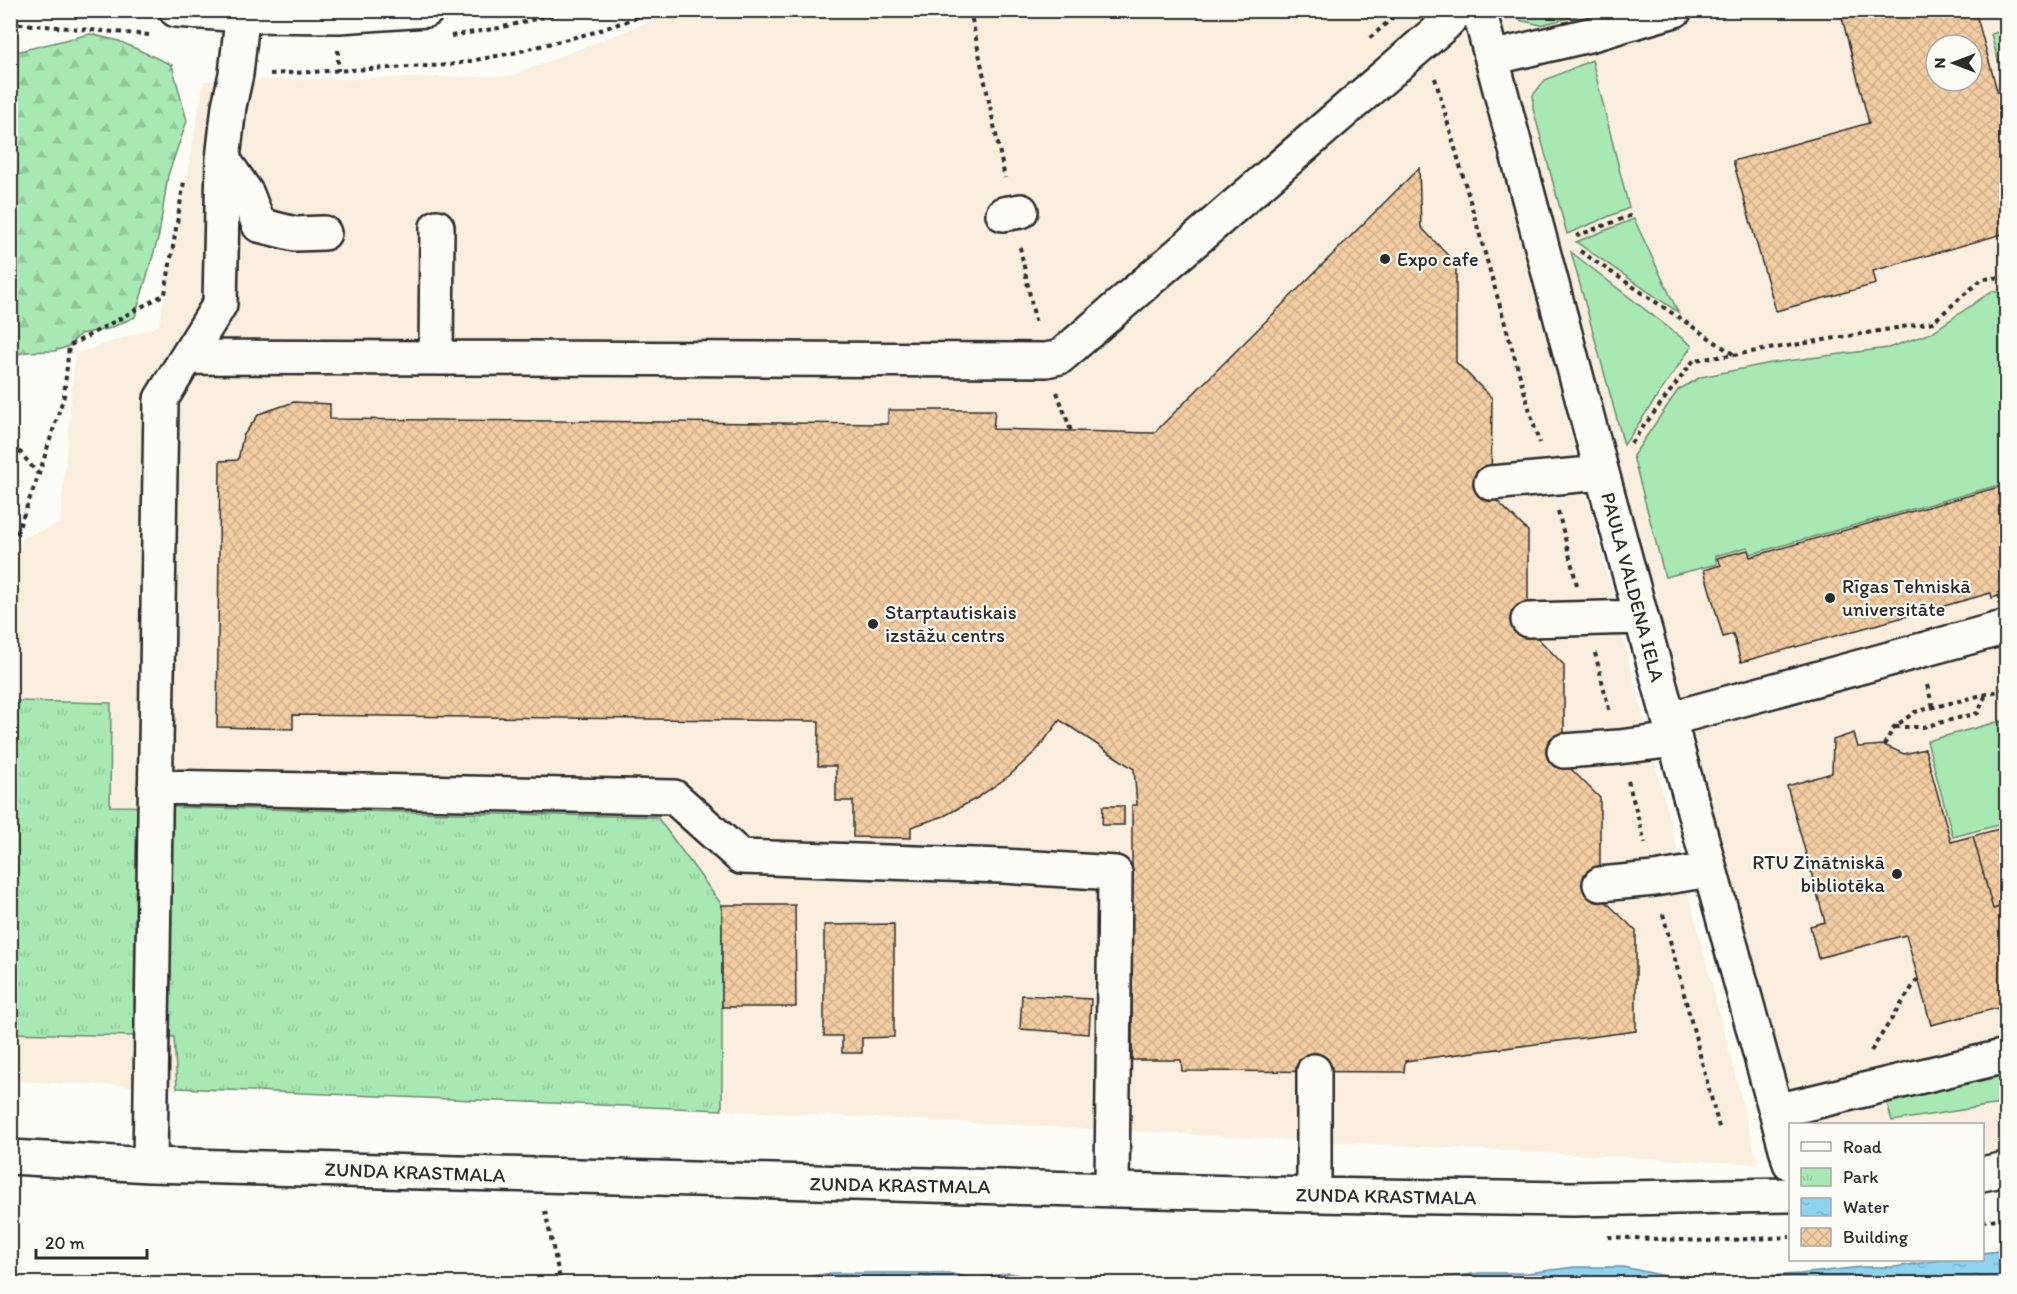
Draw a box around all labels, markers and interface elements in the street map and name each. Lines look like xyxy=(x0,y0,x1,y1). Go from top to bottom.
north arrow xyxy=(1924,33,1984,93)
text: N xyxy=(1930,58,1949,68)
place label: Expo cafe xyxy=(1397,247,1479,271)
marker: Expo cafe xyxy=(1378,252,1392,266)
street label: PAULA VALDENA IELA xyxy=(1596,490,1670,685)
place label: Rīgas Tehniskā universitāte xyxy=(1842,574,1971,621)
marker: Rīgas Tehniskā universitāte xyxy=(1823,591,1837,605)
place label: Starptautiskais izstāžu centrs xyxy=(885,600,1017,647)
marker: Starptautiskais izstāžu centrs xyxy=(866,617,880,631)
place label: RTU Zinātniskā bibliotēka xyxy=(1752,850,1886,897)
marker: RTU Zinātniskā bibliotēka xyxy=(1890,867,1904,881)
legend xyxy=(1789,1123,1984,1261)
text: Road xyxy=(1843,1136,1882,1158)
street label: ZUNDA KRASTMALA xyxy=(324,1157,506,1187)
text: Park xyxy=(1843,1166,1878,1188)
street label: ZUNDA KRASTMALA xyxy=(809,1171,991,1199)
street label: ZUNDA KRASTMALA xyxy=(1295,1182,1477,1210)
text: Water xyxy=(1843,1196,1889,1218)
scale bar xyxy=(36,1222,147,1260)
text: Building xyxy=(1843,1226,1909,1248)
text: 20 m xyxy=(45,1232,85,1254)

